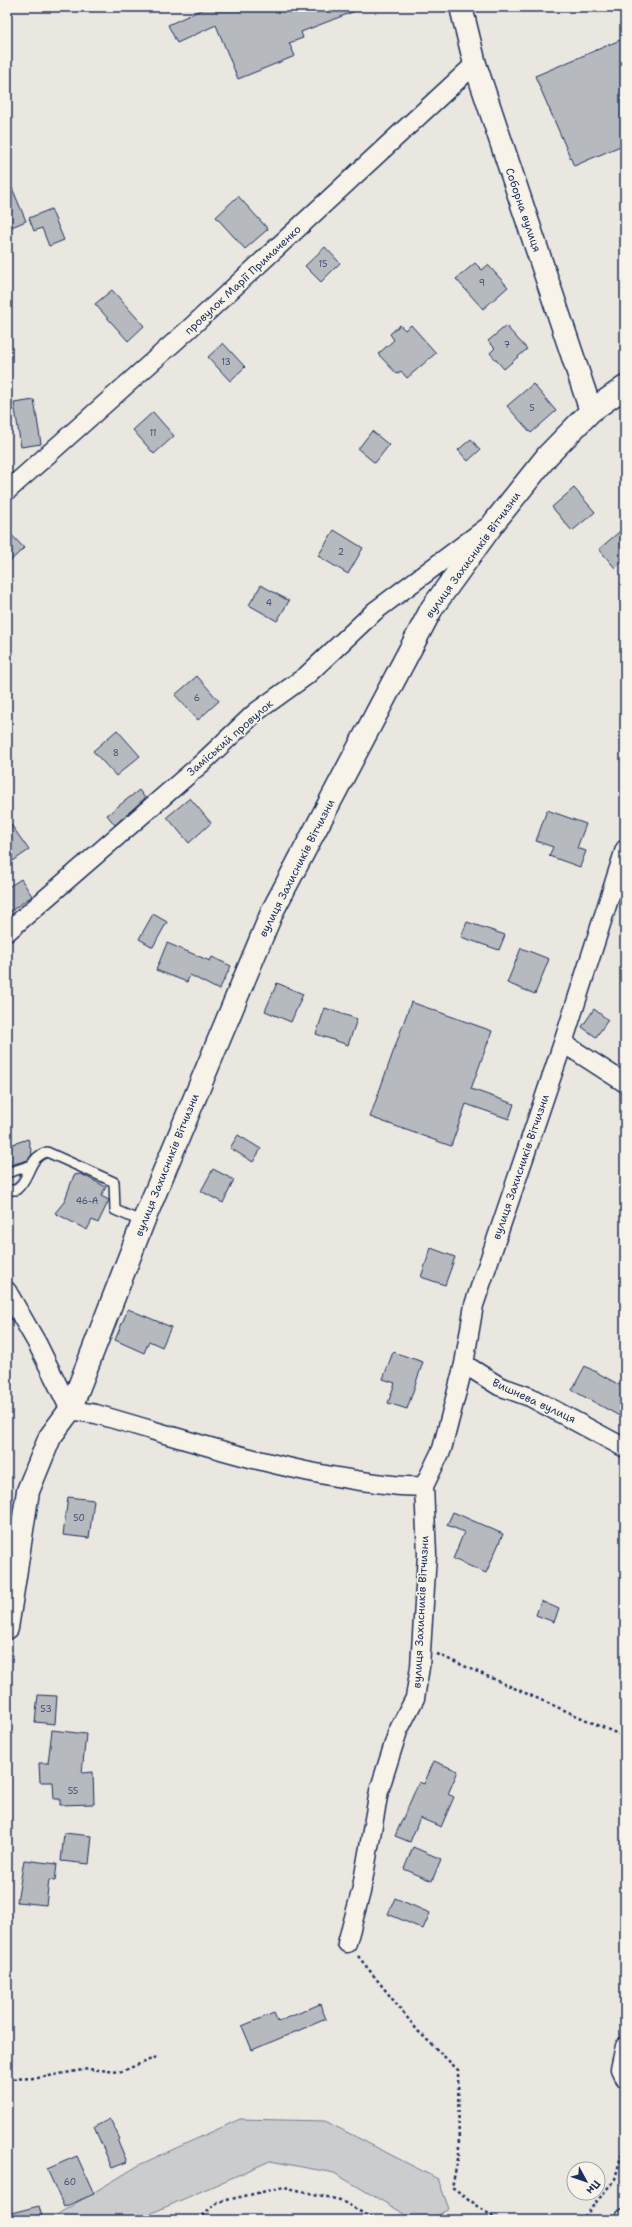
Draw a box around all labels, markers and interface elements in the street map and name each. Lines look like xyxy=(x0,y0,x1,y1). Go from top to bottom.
street label: Соборна вулиця xyxy=(502,166,544,254)
street label: провулок Марії Примаченко xyxy=(182,222,305,338)
house number: 15 xyxy=(318,258,328,270)
house number: 9 xyxy=(479,277,485,289)
house number: 7 xyxy=(504,339,510,351)
house number: 13 xyxy=(221,356,231,368)
house number: 5 xyxy=(529,402,535,414)
house number: 11 xyxy=(149,427,157,439)
street label: вулиця Захисників Вітчизни xyxy=(422,489,524,621)
house number: 2 xyxy=(338,546,344,558)
house number: 4 xyxy=(266,597,272,609)
house number: 6 xyxy=(194,692,200,704)
street label: Заміський провулок xyxy=(184,696,276,780)
house number: 8 xyxy=(113,747,119,759)
street label: вулиця Захисників Вітчизни xyxy=(256,797,338,939)
street label: вулиця Захисників Вітчизни xyxy=(131,1091,203,1239)
street label: вулиця Захисників Вітчизни xyxy=(489,1092,553,1242)
house number: 46-А xyxy=(76,1195,99,1207)
street label: Вишнева вулиця xyxy=(490,1375,578,1427)
house number: 50 xyxy=(73,1512,85,1524)
street label: вулиця Захисників Вітчизни xyxy=(410,1535,432,1689)
house number: 53 xyxy=(40,1703,52,1715)
house number: 55 xyxy=(68,1785,78,1797)
north arrow xyxy=(566,2161,606,2201)
house number: 60 xyxy=(64,2176,76,2188)
text: Пн xyxy=(583,2177,604,2197)

